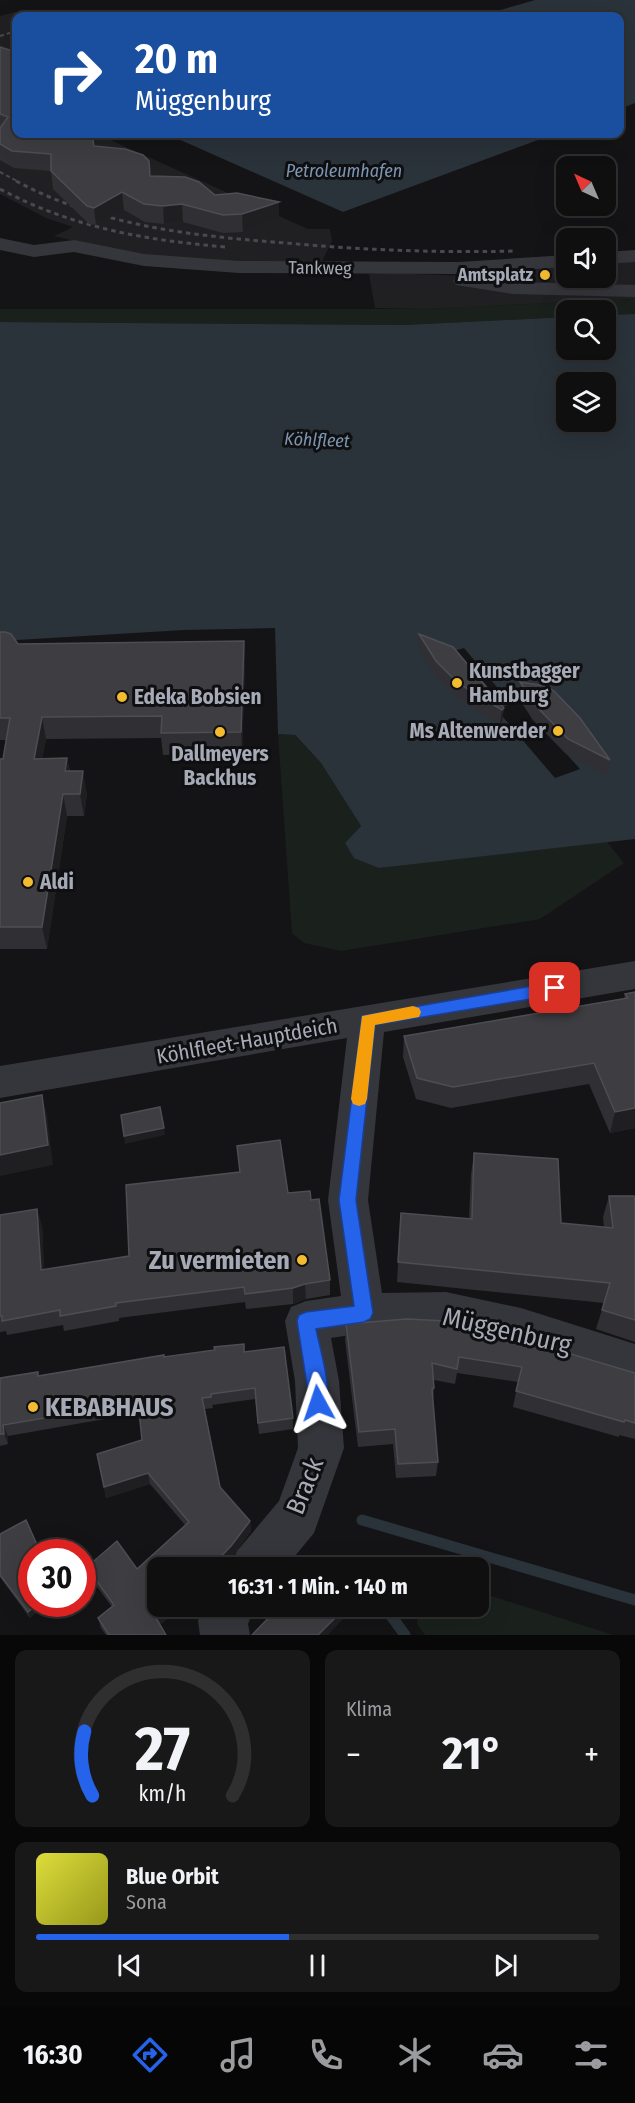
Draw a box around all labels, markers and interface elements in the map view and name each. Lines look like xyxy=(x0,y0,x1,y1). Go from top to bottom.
text: 20 m xyxy=(135,34,218,84)
icon: right xyxy=(36,36,114,114)
text: Müggenburg xyxy=(135,85,271,117)
north arrow xyxy=(556,156,616,216)
map controls xyxy=(556,156,616,432)
water label: Petroleumhafen xyxy=(286,160,402,182)
button: sound xyxy=(556,228,616,288)
street label: Tankweg xyxy=(288,256,352,280)
place label: Amtsplatz xyxy=(457,264,533,286)
marker: Amtsplatz xyxy=(538,268,552,282)
button: search xyxy=(556,300,616,360)
button: layers xyxy=(556,372,616,432)
water label: Köhlfleet xyxy=(284,428,350,452)
place label: Kunstbagger Hamburg xyxy=(469,658,580,708)
marker: Kunstbagger Hamburg xyxy=(450,676,464,690)
place label: Edeka Bobsien xyxy=(134,684,261,710)
marker: Edeka Bobsien xyxy=(115,690,129,704)
place label: Ms Altenwerder xyxy=(410,718,546,744)
marker: Ms Altenwerder xyxy=(551,724,565,738)
marker: Dallmeyers Backhus xyxy=(213,725,227,739)
place label: Dallmeyers Backhus xyxy=(171,741,269,791)
place label: Aldi xyxy=(39,869,74,895)
marker: Aldi xyxy=(21,875,35,889)
pin xyxy=(529,962,580,1013)
icon: arrive xyxy=(538,971,571,1004)
street label: Köhlfleet-Hauptdeich xyxy=(155,1012,339,1070)
place label: Zu vermieten xyxy=(149,1245,290,1276)
marker: Zu vermieten xyxy=(295,1253,309,1267)
street label: Müggenburg xyxy=(440,1301,575,1361)
position arrow xyxy=(286,1371,350,1435)
place label: KEBABHAUS xyxy=(45,1392,174,1423)
marker: KEBABHAUS xyxy=(26,1400,40,1414)
street label: Brack xyxy=(280,1452,331,1519)
speed limit sign: 30 xyxy=(18,1539,96,1617)
text: 16:31 · 1 Min. · 140 m xyxy=(228,1573,408,1600)
text: Klima xyxy=(346,1697,392,1721)
text: 27 xyxy=(134,1712,190,1787)
text: 21° xyxy=(442,1727,503,1781)
text: − xyxy=(346,1735,361,1775)
text: + xyxy=(584,1735,599,1775)
text: km/h xyxy=(139,1781,186,1807)
text: Blue Orbit xyxy=(126,1863,219,1890)
text: Sona xyxy=(126,1890,167,1914)
icon: previous xyxy=(113,1949,146,1982)
icon: pause xyxy=(301,1949,334,1982)
icon: next xyxy=(489,1949,522,1982)
icon: directions xyxy=(129,2034,171,2076)
icon: music xyxy=(217,2034,259,2076)
icon: phone xyxy=(305,2034,347,2076)
icon: climate xyxy=(394,2034,436,2076)
icon: car xyxy=(482,2034,524,2076)
icon: filters xyxy=(570,2034,612,2076)
text: 16:30 xyxy=(23,2039,83,2071)

